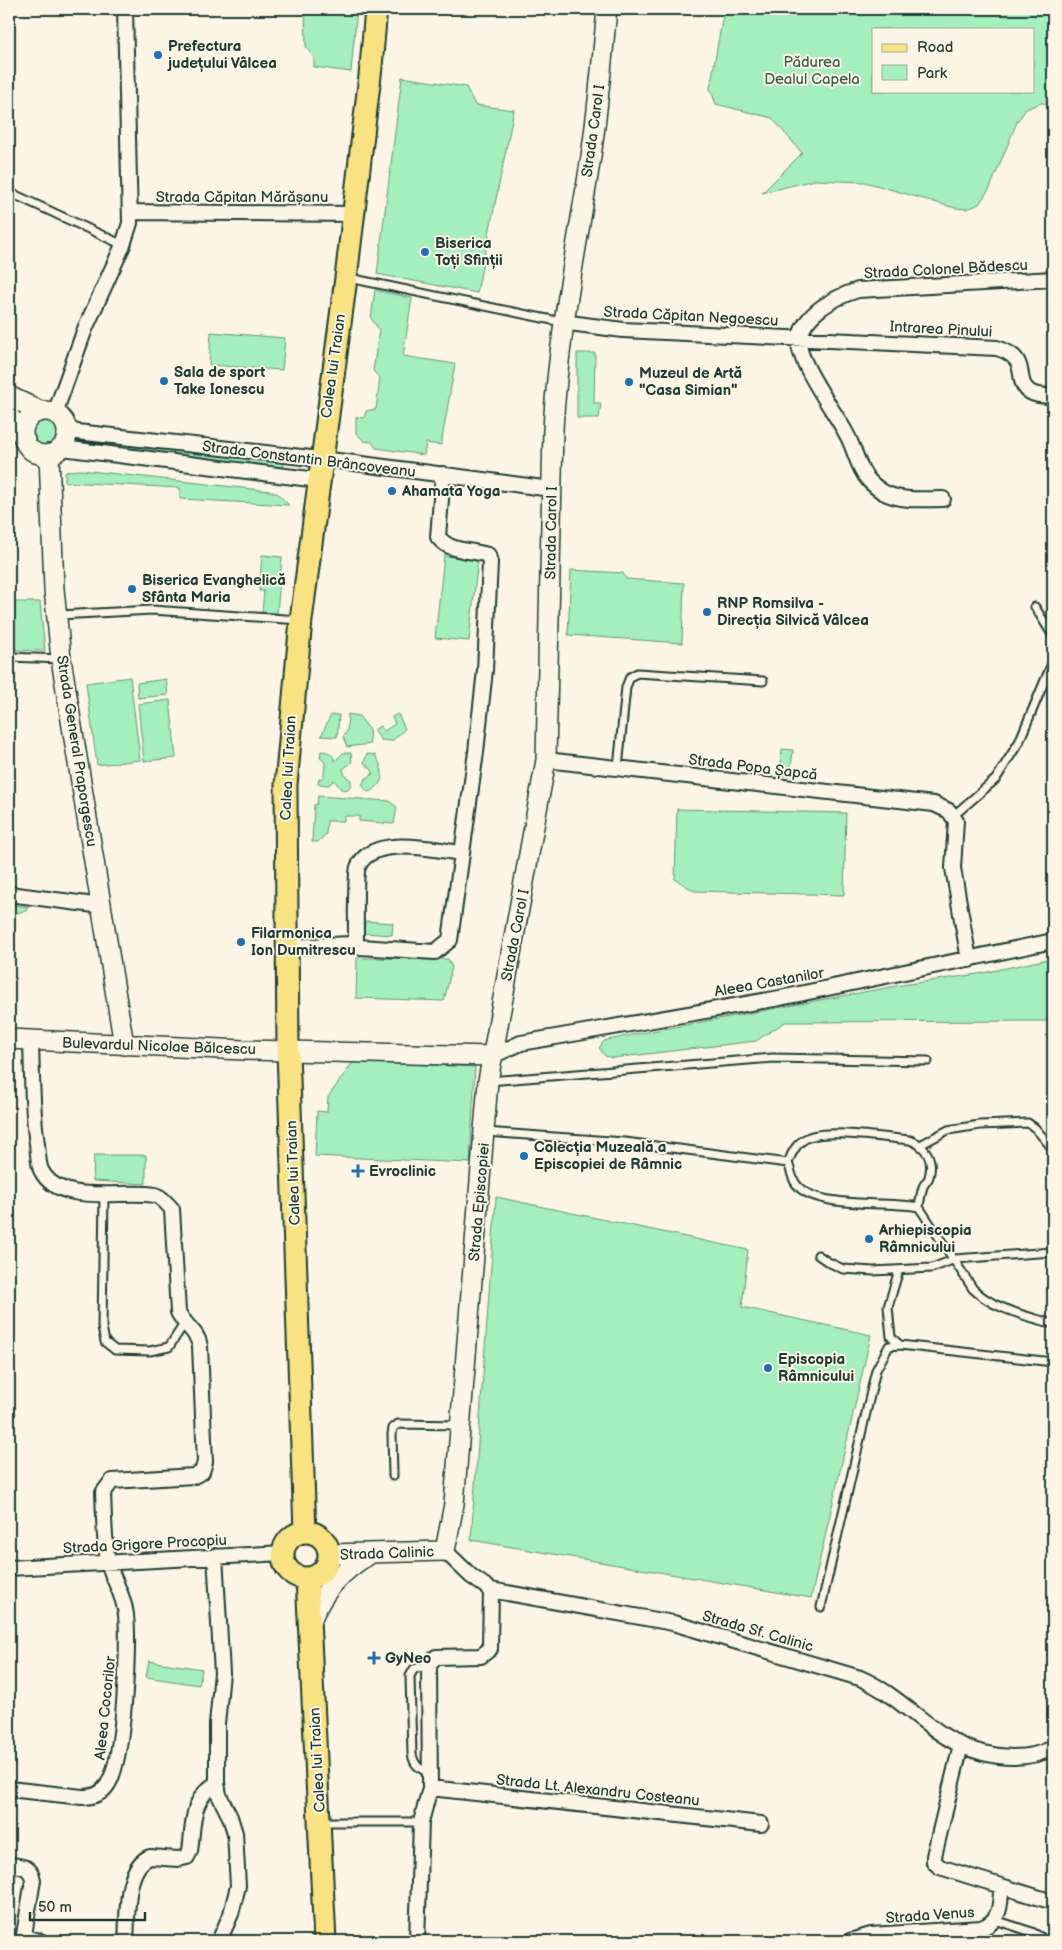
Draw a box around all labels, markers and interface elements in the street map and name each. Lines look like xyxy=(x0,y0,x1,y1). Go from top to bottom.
legend xyxy=(872,28,1034,92)
place label: Prefectura județului Vâlcea xyxy=(167,37,277,73)
text: Road xyxy=(917,38,953,57)
marker: Prefectura județului Vâlcea xyxy=(152,49,164,61)
park label: Pădurea Dealul Capela xyxy=(764,53,860,89)
text: Park xyxy=(917,64,948,83)
street label: Strada Carol I xyxy=(578,83,609,179)
street label: Strada Căpitan Mărășanu xyxy=(156,188,328,207)
place label: Biserica Toți Sfinții xyxy=(435,234,503,270)
marker: Biserica Toți Sfinții xyxy=(419,246,431,258)
street label: Strada Colonel Bădescu xyxy=(864,256,1028,283)
street label: Strada Căpitan Negoescu xyxy=(603,302,779,331)
street label: Calea lui Traian xyxy=(317,313,350,419)
street label: Intrarea Pinului xyxy=(889,317,993,342)
place label: Sala de sport Take Ionescu xyxy=(174,363,265,399)
place label: Muzeul de Artă "Casa Simian" xyxy=(639,364,742,400)
marker: Sala de sport Take Ionescu xyxy=(158,375,170,387)
marker: Muzeul de Artă "Casa Simian" xyxy=(623,376,635,388)
street label: Strada Constantin Brâncoveanu xyxy=(201,437,417,482)
place label: Ahamata Yoga xyxy=(401,482,500,501)
marker: Ahamata Yoga xyxy=(386,485,398,497)
street label: Strada Carol I xyxy=(541,486,562,580)
place label: Biserica Evanghelică Sfânta Maria xyxy=(142,571,286,607)
marker: Biserica Evanghelică Sfânta Maria xyxy=(126,583,138,595)
place label: RNP Romsilva - Direcția Silvică Vâlcea xyxy=(717,594,869,630)
marker: RNP Romsilva - Direcția Silvică Vâlcea xyxy=(701,606,713,618)
street label: Strada General Praporgescu xyxy=(52,654,101,848)
street label: Calea lui Traian xyxy=(276,715,301,821)
street label: Strada Popa Șapcă xyxy=(687,750,818,785)
street label: Strada Carol I xyxy=(497,887,534,983)
place label: Filarmonica Ion Dumitrescu xyxy=(251,924,356,960)
marker: Filarmonica Ion Dumitrescu xyxy=(235,936,247,948)
street label: Aleea Castanilor xyxy=(713,963,826,1001)
street label: Bulevardul Nicolae Bălcescu xyxy=(62,1034,256,1059)
street label: Calea lui Traian xyxy=(282,1120,305,1226)
place label: Colecția Muzeală a Episcopiei de Râmnic xyxy=(534,1138,682,1174)
street label: Strada Episcopiei xyxy=(465,1142,494,1262)
marker: Colecția Muzeală a Episcopiei de Râmnic xyxy=(518,1150,530,1162)
place label: Evroclinic xyxy=(369,1162,436,1181)
marker: Evroclinic xyxy=(351,1164,365,1178)
place label: Arhiepiscopia Râmnicului xyxy=(878,1221,972,1257)
marker: Arhiepiscopia Râmnicului xyxy=(863,1233,875,1245)
place label: Episcopia Râmnicului xyxy=(778,1350,854,1386)
marker: Episcopia Râmnicului xyxy=(762,1362,774,1374)
street label: Strada Grigore Procopiu xyxy=(63,1531,227,1558)
street label: Strada Calinic xyxy=(340,1542,435,1565)
street label: Strada Sf. Calinic xyxy=(700,1607,816,1656)
place label: GyNeo xyxy=(385,1649,432,1668)
marker: GyNeo xyxy=(367,1651,381,1665)
street label: Aleea Cocorilor xyxy=(91,1655,120,1761)
street label: Calea lui Traian xyxy=(305,1707,330,1813)
street label: Strada Lt. Alexandru Costeanu xyxy=(495,1770,701,1811)
scale bar xyxy=(30,1890,145,1922)
text: 50 m xyxy=(38,1898,72,1917)
street label: Strada Venus xyxy=(885,1903,976,1928)

